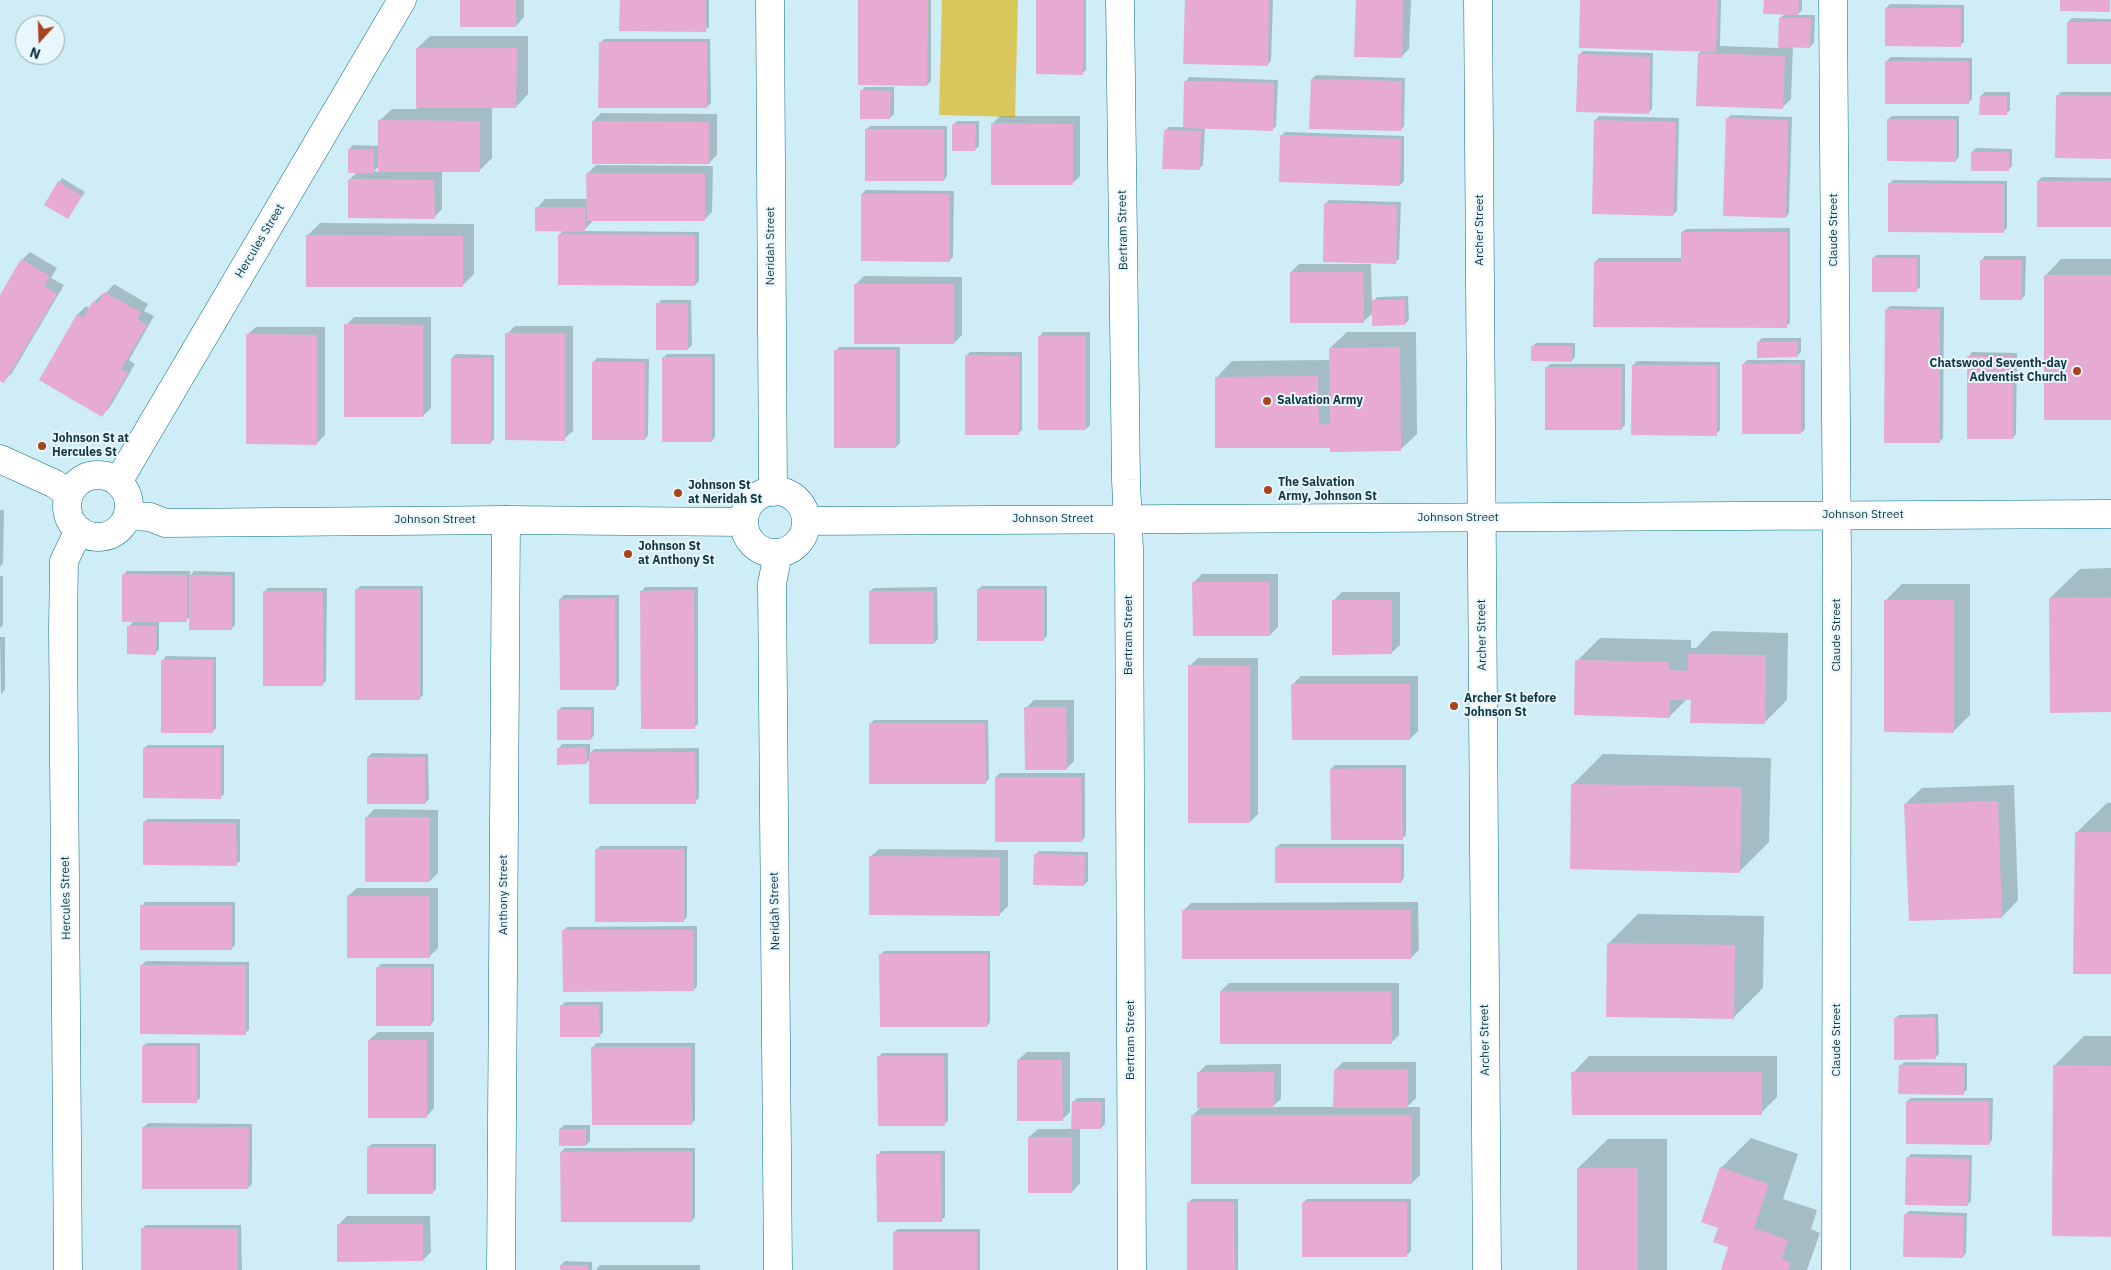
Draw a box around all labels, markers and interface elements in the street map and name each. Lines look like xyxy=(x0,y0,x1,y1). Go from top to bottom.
north arrow xyxy=(15,15,65,65)
text: N xyxy=(27,43,43,63)
street label: Bertram Street xyxy=(1115,190,1131,270)
street label: Claude Street xyxy=(1827,193,1841,267)
street label: Archer Street xyxy=(1473,194,1487,266)
street label: Hercules Street xyxy=(232,201,288,281)
street label: Neridah Street xyxy=(764,207,778,285)
place label: Chatswood Seventh-day Adventist Church xyxy=(1930,357,2067,385)
marker: Chatswood Seventh-day Adventist Church xyxy=(2071,365,2083,377)
place label: Salvation Army xyxy=(1277,394,1363,408)
marker: Salvation Army xyxy=(1261,395,1273,407)
place label: Johnson St at Hercules St xyxy=(52,432,129,460)
marker: Johnson St at Hercules St xyxy=(36,440,48,452)
place label: The Salvation Army, Johnson St xyxy=(1278,476,1377,504)
place label: Johnson St at Neridah St xyxy=(688,479,762,507)
marker: The Salvation Army, Johnson St xyxy=(1262,484,1274,496)
marker: Johnson St at Neridah St xyxy=(672,487,684,499)
street label: Johnson Street xyxy=(1822,508,1904,522)
street label: Johnson Street xyxy=(1417,511,1499,525)
street label: Johnson Street xyxy=(1012,512,1094,526)
street label: Johnson Street xyxy=(394,513,476,527)
place label: Johnson St at Anthony St xyxy=(638,540,714,568)
marker: Johnson St at Anthony St xyxy=(622,548,634,560)
street label: Bertram Street xyxy=(1122,595,1136,675)
street label: Claude Street xyxy=(1830,598,1844,672)
street label: Archer Street xyxy=(1474,599,1490,671)
place label: Archer St before Johnson St xyxy=(1464,692,1556,720)
marker: Archer St before Johnson St xyxy=(1448,700,1460,712)
street label: Anthony Street xyxy=(497,855,511,935)
street label: Hercules Street xyxy=(58,856,74,940)
street label: Neridah Street xyxy=(767,872,783,950)
street label: Bertram Street xyxy=(1124,1000,1138,1080)
street label: Claude Street xyxy=(1830,1003,1844,1077)
street label: Archer Street xyxy=(1477,1004,1493,1076)

